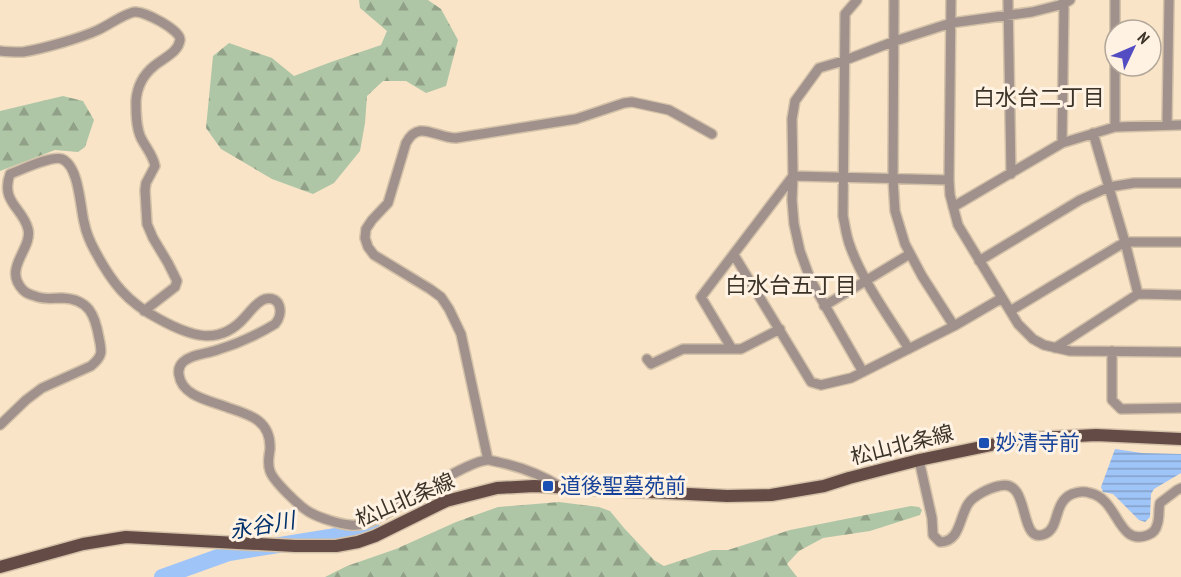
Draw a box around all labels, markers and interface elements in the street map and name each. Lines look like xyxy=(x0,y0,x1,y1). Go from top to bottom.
north arrow xyxy=(1103,18,1163,78)
text: N xyxy=(1134,28,1154,48)
district label: 白水台二丁目 xyxy=(973,83,1105,111)
district label: 白水台五丁目 xyxy=(725,271,857,299)
street label: 松山北条線 xyxy=(848,419,956,470)
place label: 妙清寺前 xyxy=(996,429,1080,456)
marker: 妙清寺前 xyxy=(977,436,991,450)
street label: 松山北条線 xyxy=(351,467,458,532)
place label: 道後聖墓苑前 xyxy=(560,472,686,499)
marker: 道後聖墓苑前 xyxy=(541,479,555,493)
water label: 永谷川 xyxy=(227,505,299,545)

